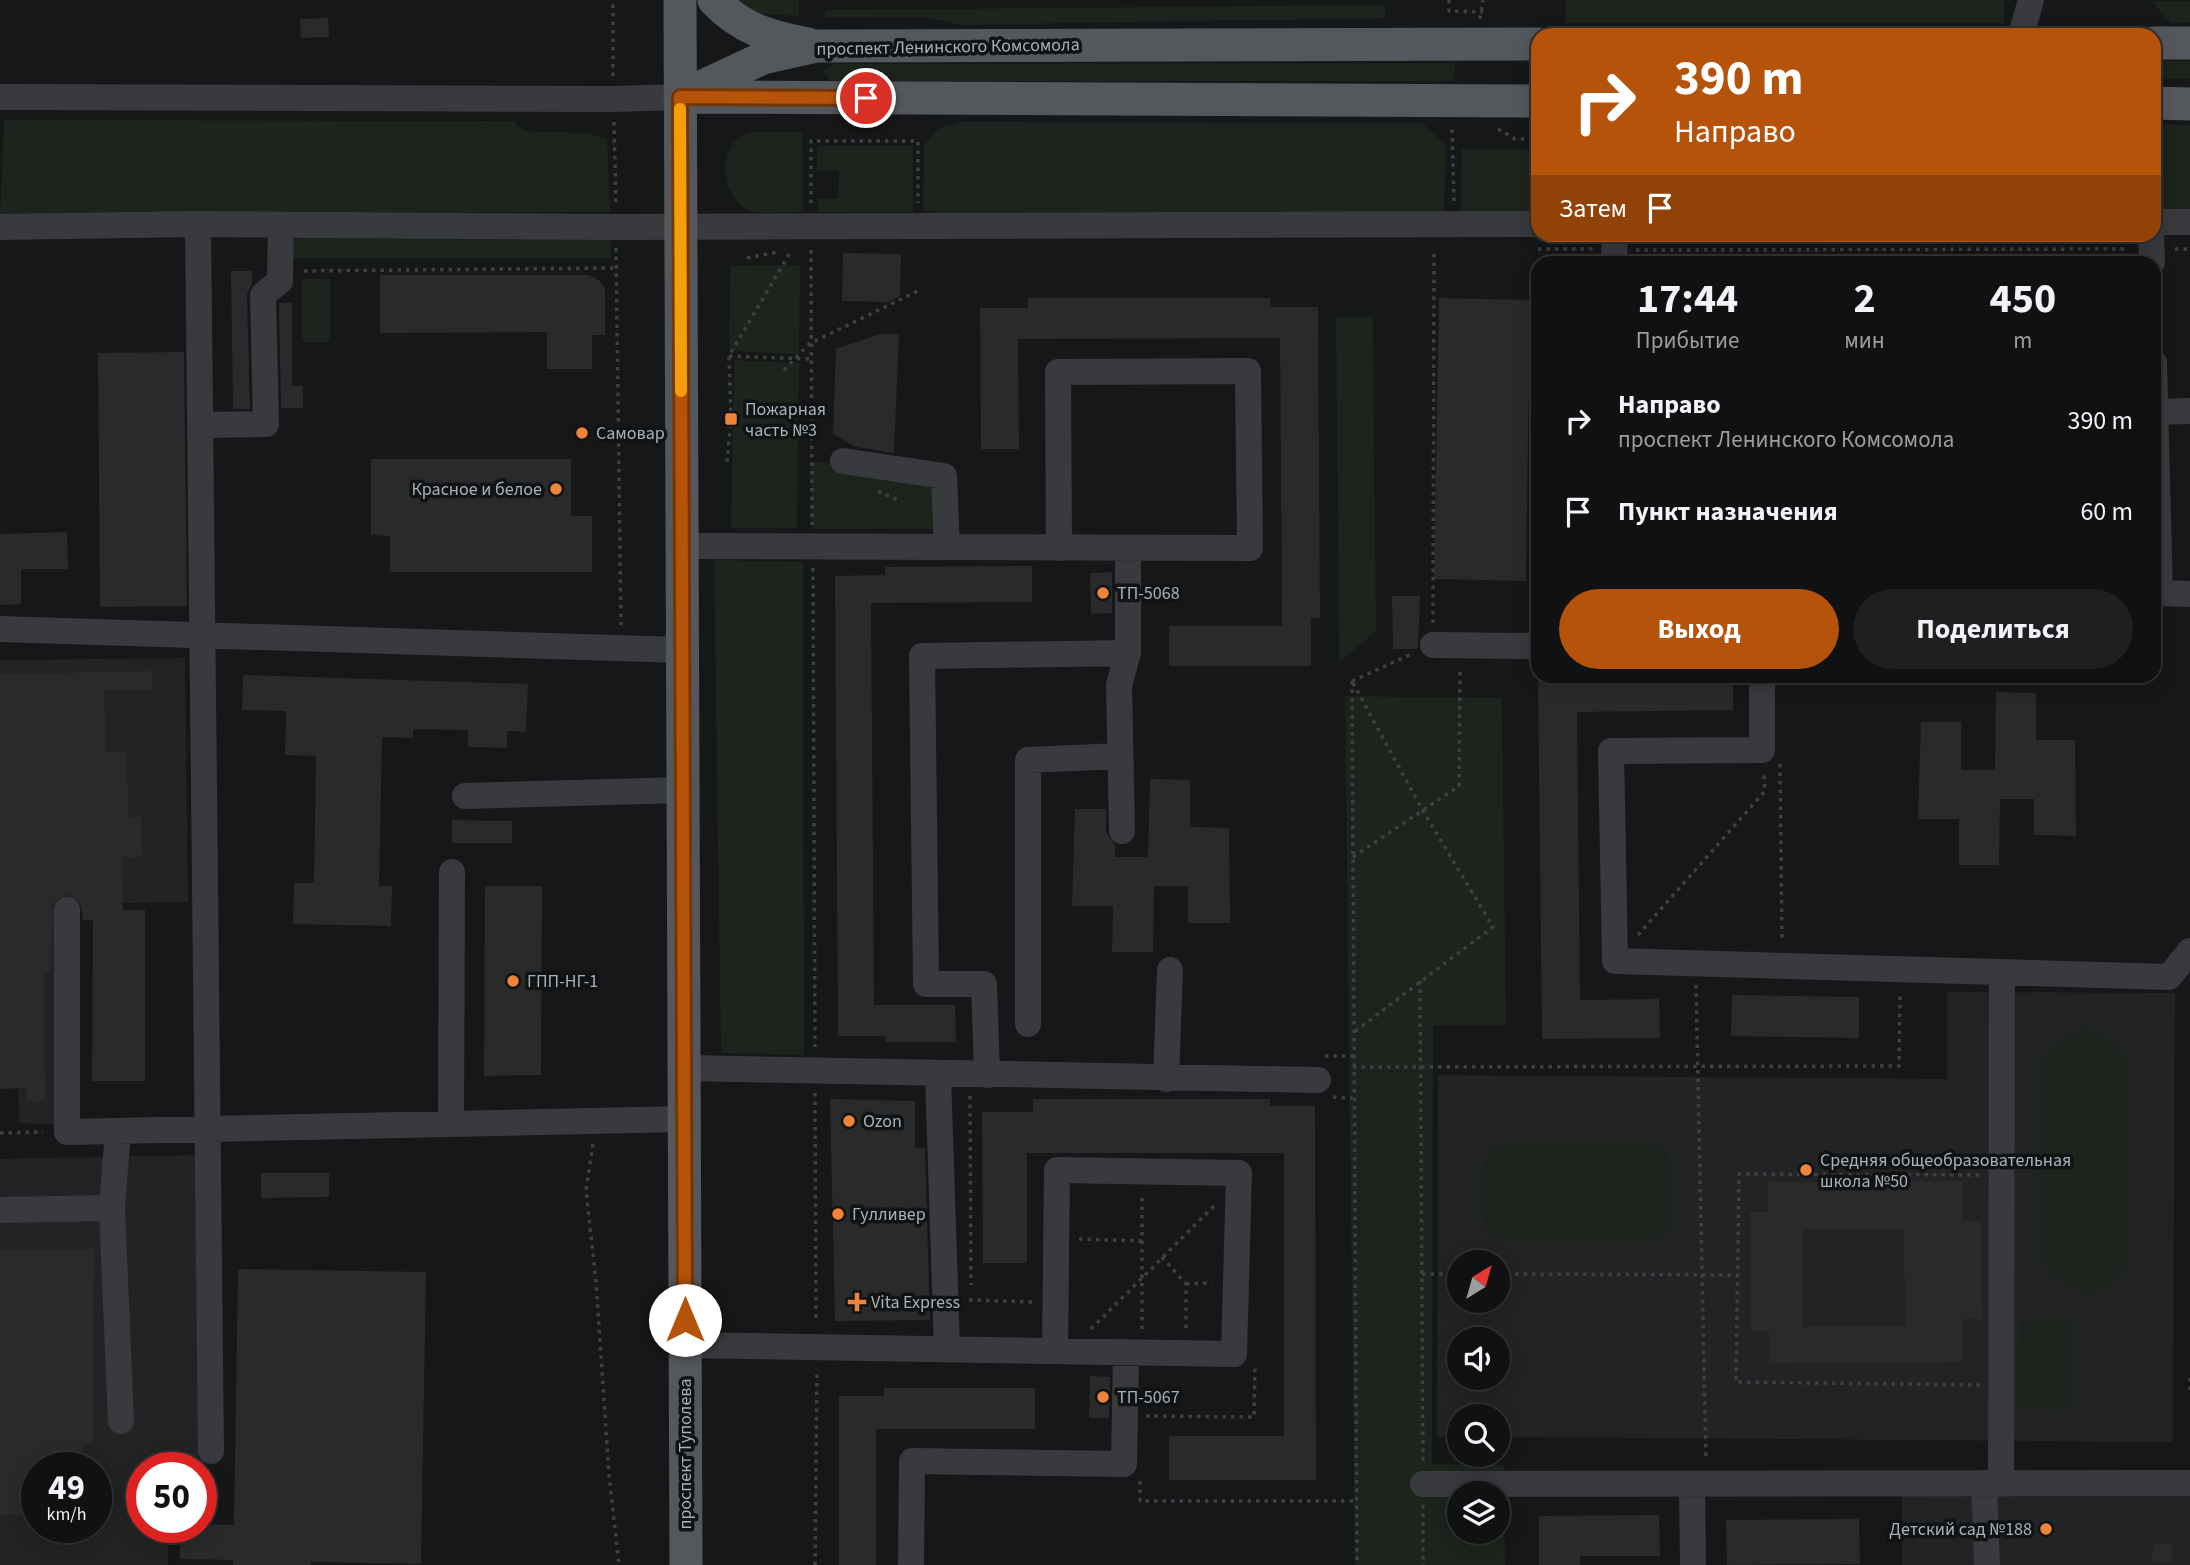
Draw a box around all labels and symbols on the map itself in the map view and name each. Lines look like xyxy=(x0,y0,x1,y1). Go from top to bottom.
street label: проспект Ленинского Комсомола xyxy=(816,32,1080,62)
pin xyxy=(836,68,896,128)
place label: Пожарная часть №3 xyxy=(745,397,826,443)
marker: Пожарная часть №3 xyxy=(723,411,739,427)
place label: Самовар xyxy=(596,421,665,446)
marker: Самовар xyxy=(574,425,590,441)
place label: Красное и белое xyxy=(411,477,542,502)
marker: Красное и белое xyxy=(548,481,564,497)
place label: ТП-5068 xyxy=(1117,581,1180,606)
marker: ТП-5068 xyxy=(1095,585,1111,601)
place label: ГПП-НГ-1 xyxy=(527,969,598,994)
marker: ГПП-НГ-1 xyxy=(505,973,521,989)
place label: Ozon xyxy=(863,1109,902,1134)
marker: Ozon xyxy=(841,1113,857,1129)
place label: Средняя общеобразовательная школа №50 xyxy=(1820,1148,2071,1194)
marker: Средняя общеобразовательная школа №50 xyxy=(1798,1162,1814,1178)
place label: Гулливер xyxy=(852,1202,926,1227)
marker: Гулливер xyxy=(830,1206,846,1222)
north arrow xyxy=(1447,1250,1510,1312)
position arrow xyxy=(648,1283,722,1357)
place label: Vita Express xyxy=(871,1290,960,1315)
marker: Vita Express xyxy=(849,1294,865,1310)
street label: проспект Туполева xyxy=(673,1378,698,1530)
place label: ТП-5067 xyxy=(1117,1385,1180,1410)
marker: ТП-5067 xyxy=(1095,1389,1111,1405)
speed limit sign: 50 xyxy=(126,1452,217,1543)
place label: Детский сад №188 xyxy=(1889,1517,2032,1542)
marker: Детский сад №188 xyxy=(2038,1521,2054,1537)

